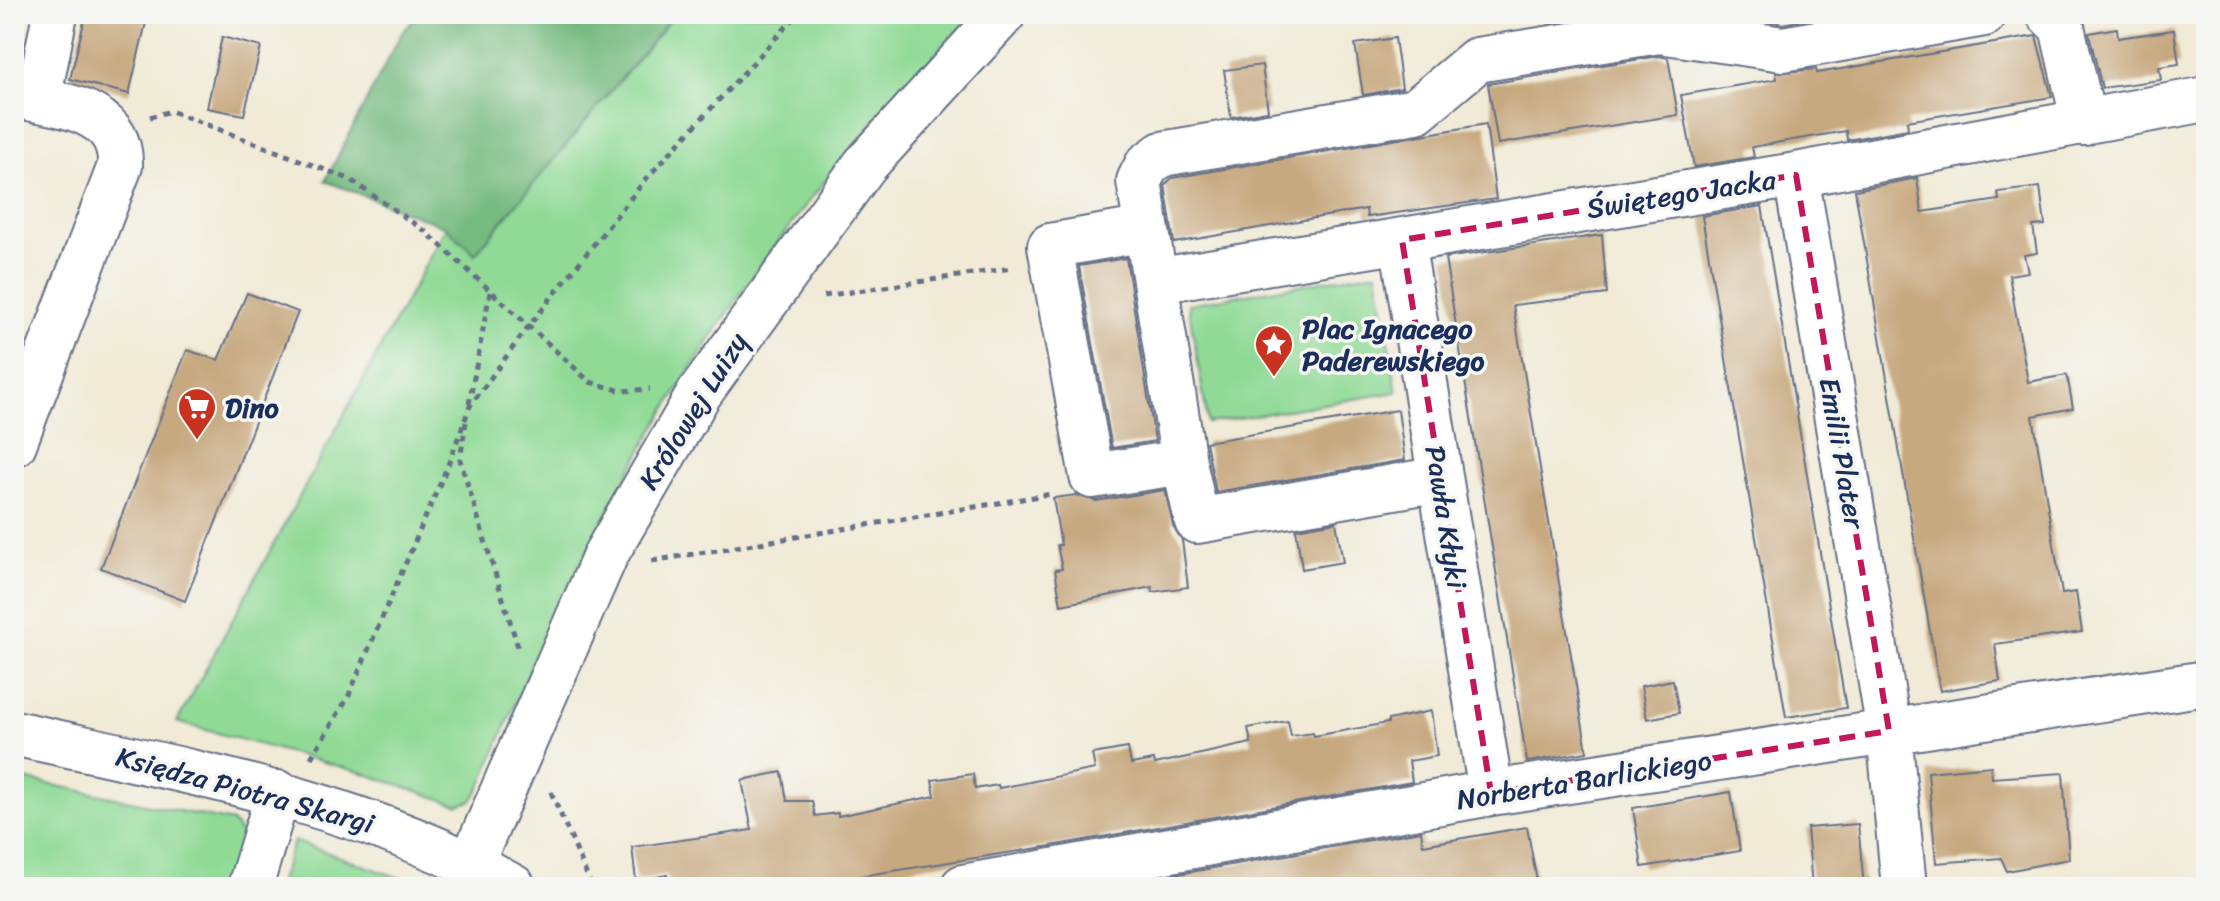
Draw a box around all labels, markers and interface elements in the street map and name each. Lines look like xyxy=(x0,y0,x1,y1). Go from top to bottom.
street label: Świętego Jacka xyxy=(1583,155,1780,233)
place label: Plac Ignacego Paderewskiego xyxy=(1302,304,1485,385)
street label: Królowej Luizy xyxy=(625,322,761,500)
place icon: Plac Ignacego Paderewskiego xyxy=(1253,323,1295,378)
street label: Emilii Plater xyxy=(1805,374,1880,534)
place label: Dino xyxy=(225,383,280,432)
supermarket icon: Dino xyxy=(176,386,218,441)
street label: Pawła Kłyki xyxy=(1411,442,1482,593)
street label: Księdza Piotra Skargi xyxy=(111,732,381,848)
street label: Norberta Barlickiego xyxy=(1453,736,1715,824)

